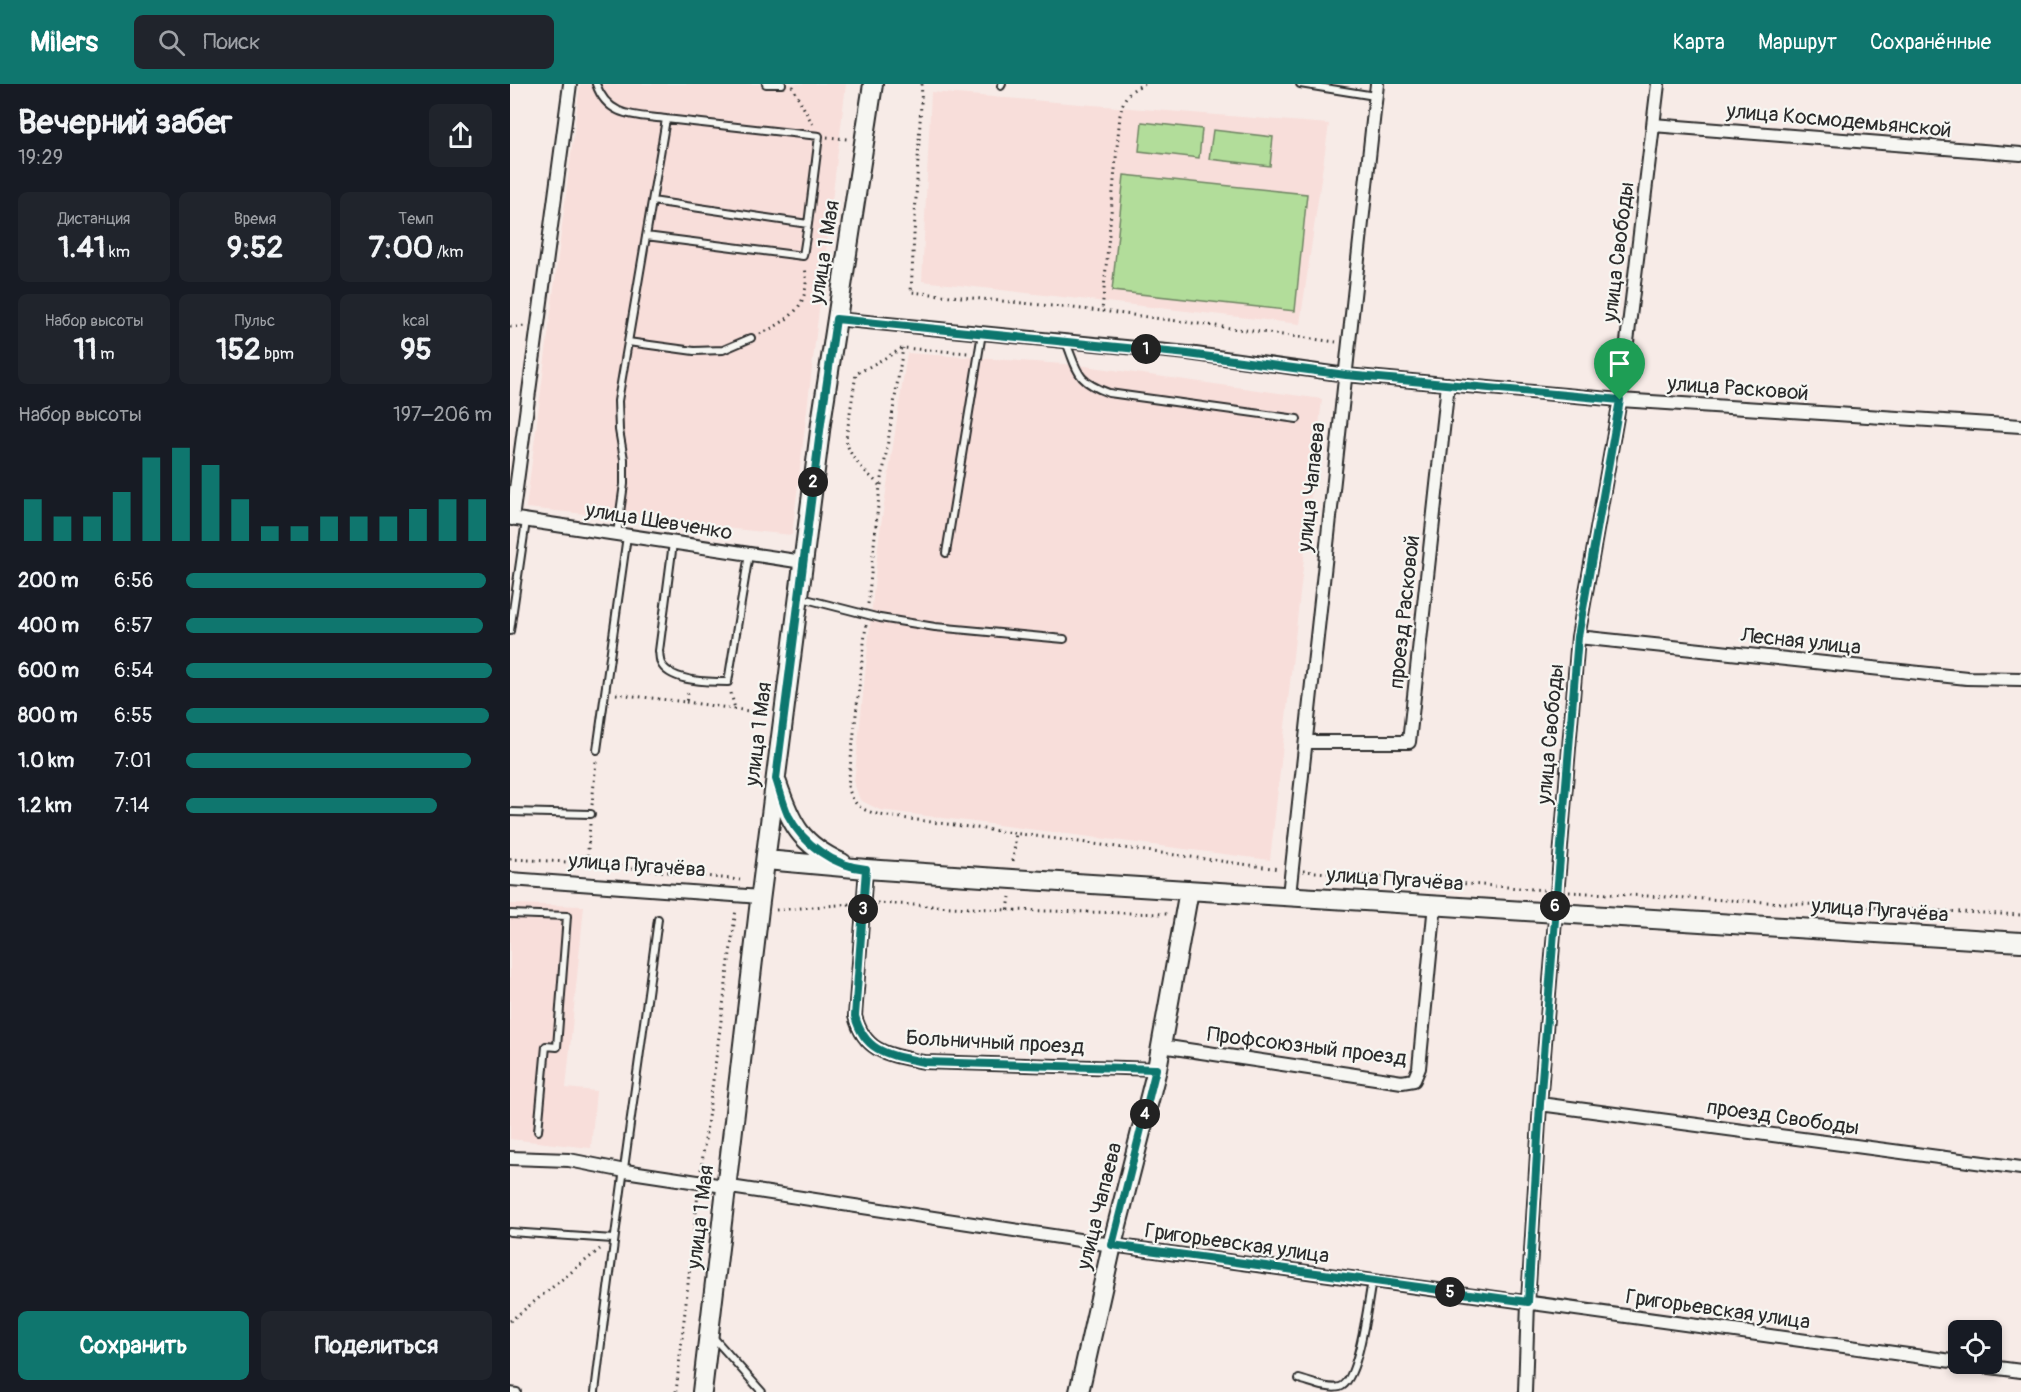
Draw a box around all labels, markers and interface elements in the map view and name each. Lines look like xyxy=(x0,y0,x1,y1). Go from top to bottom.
search box xyxy=(134,15,554,69)
text: Milers xyxy=(30,25,98,60)
icon: search xyxy=(155,26,188,59)
text: Поиск xyxy=(203,28,260,56)
text: Карта xyxy=(1673,29,1725,56)
text: Маршрут xyxy=(1758,29,1837,56)
text: Сохранённые xyxy=(1870,29,1991,56)
street label: улица Космодемьянской xyxy=(1724,97,1953,144)
text: Вечерний забег xyxy=(18,102,232,143)
button: share xyxy=(429,104,492,167)
text: 19:29 xyxy=(18,145,63,170)
street label: улица Свободы xyxy=(1596,181,1640,325)
street label: улица 1 Мая xyxy=(803,198,846,307)
text: Дистанция xyxy=(58,209,130,229)
text: Время xyxy=(234,209,276,229)
text: Темп xyxy=(398,209,434,229)
text: 1.41 xyxy=(58,229,106,266)
text: 9:52 xyxy=(227,229,283,266)
text: 7:00 xyxy=(369,229,433,266)
text: km xyxy=(106,242,130,262)
text: /km xyxy=(433,242,463,262)
text: Набор высоты xyxy=(44,311,144,331)
text: Пульс xyxy=(235,311,275,331)
text: kcal xyxy=(403,311,429,331)
text: 11 xyxy=(73,331,97,368)
text: 152 xyxy=(216,331,261,368)
text: 95 xyxy=(400,331,432,368)
pin: 1 xyxy=(1131,334,1161,364)
pin xyxy=(1594,338,1645,400)
text: 1 xyxy=(1143,339,1149,359)
text: m xyxy=(97,344,115,364)
text: bpm xyxy=(261,344,294,364)
icon: arrive xyxy=(1603,347,1636,380)
street label: улица Расковой xyxy=(1665,370,1810,407)
text: Набор высоты xyxy=(18,402,142,427)
text: 197–206 m xyxy=(393,402,492,427)
street label: улица Чапаева xyxy=(1291,421,1332,554)
pin: 2 xyxy=(798,467,828,497)
text: 2 xyxy=(809,472,817,492)
street label: улица Шевченко xyxy=(583,496,734,546)
street label: проезд Расковой xyxy=(1383,534,1426,690)
text: 200 m xyxy=(18,568,79,593)
text: 6:56 xyxy=(114,568,153,593)
text: 400 m xyxy=(18,613,79,638)
text: 6:57 xyxy=(114,613,152,638)
street label: Лесная улица xyxy=(1739,622,1862,661)
text: 600 m xyxy=(18,658,79,683)
text: 6:54 xyxy=(114,658,153,683)
street label: улица Свободы xyxy=(1531,663,1570,806)
street label: улица 1 Мая xyxy=(739,681,778,788)
text: 800 m xyxy=(18,703,78,728)
text: 6:55 xyxy=(114,703,153,728)
text: 1.0 km xyxy=(18,748,74,773)
text: 7:01 xyxy=(114,748,151,773)
text: 1.2 km xyxy=(18,793,72,818)
text: 7:14 xyxy=(114,793,149,818)
street label: улица Пугачёва xyxy=(566,847,706,884)
street label: улица Пугачёва xyxy=(1324,861,1464,898)
pin: 6 xyxy=(1540,891,1570,921)
street label: улица Пугачёва xyxy=(1809,892,1949,929)
pin: 3 xyxy=(848,894,878,924)
text: 6 xyxy=(1550,896,1560,916)
text: 3 xyxy=(859,899,867,919)
street label: Профсоюзный проезд xyxy=(1206,1021,1409,1072)
street label: Больничный проезд xyxy=(905,1024,1085,1061)
street label: проезд Свободы xyxy=(1705,1093,1861,1142)
pin: 4 xyxy=(1130,1099,1160,1129)
text: 4 xyxy=(1140,1104,1150,1124)
street label: улица Чапаева xyxy=(1070,1140,1128,1273)
street label: улица 1 Мая xyxy=(681,1164,720,1271)
street label: Григорьевская улица xyxy=(1143,1217,1331,1270)
pin: 5 xyxy=(1435,1277,1465,1307)
text: 5 xyxy=(1446,1282,1454,1302)
street label: Григорьевская улица xyxy=(1624,1283,1812,1336)
button: Сохранить xyxy=(18,1311,249,1380)
button: Поделиться xyxy=(261,1311,492,1380)
map controls xyxy=(1948,1320,2002,1374)
button: locate xyxy=(1948,1320,2002,1374)

